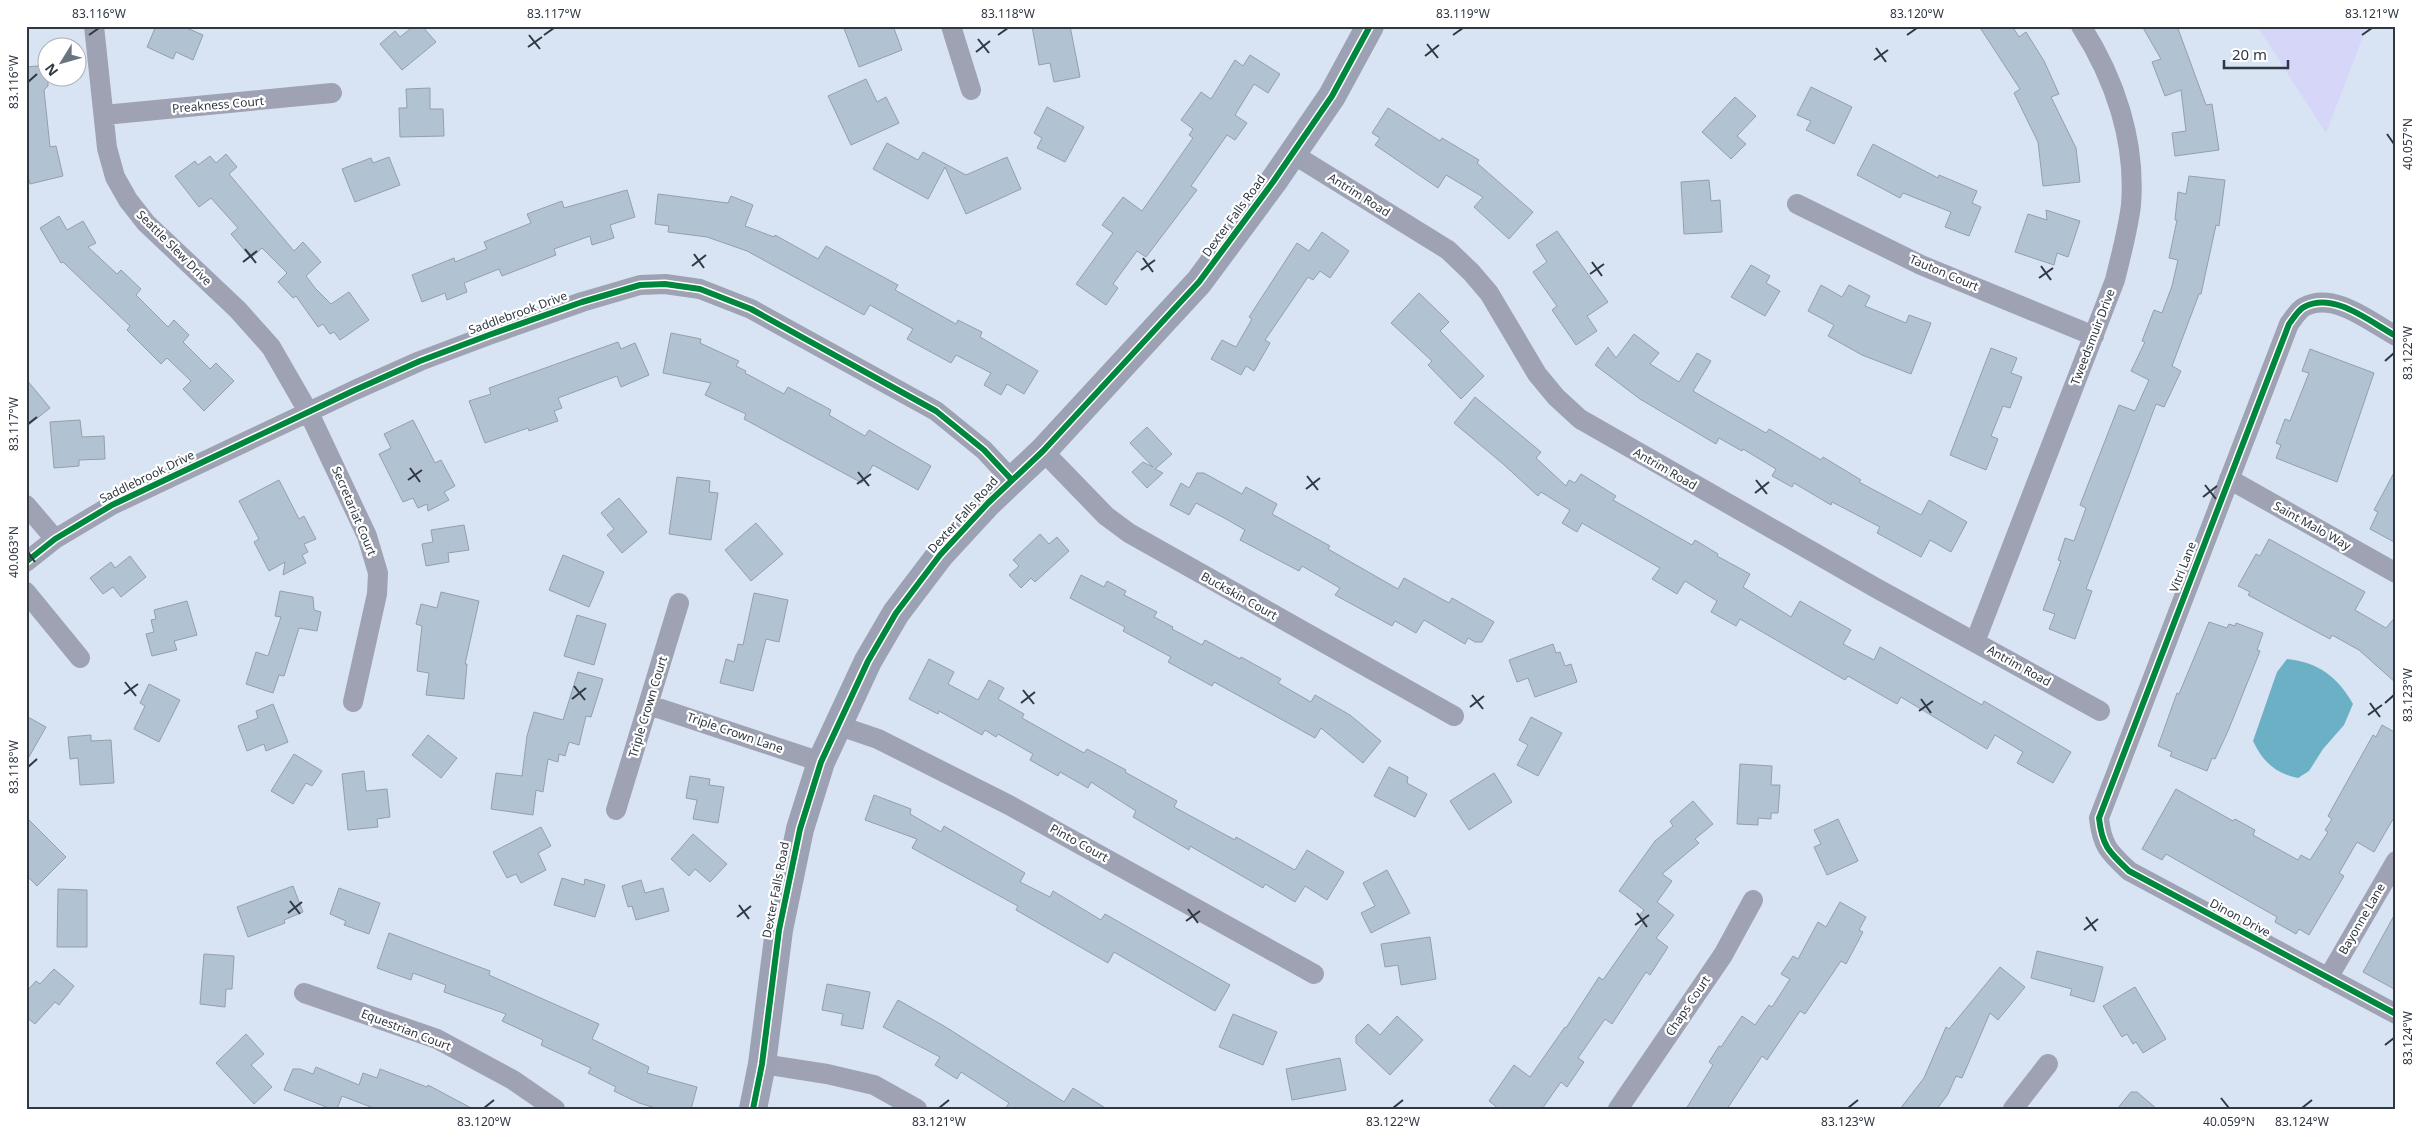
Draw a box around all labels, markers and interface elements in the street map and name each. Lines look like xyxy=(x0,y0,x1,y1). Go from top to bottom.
text: 83.116°W xyxy=(72,5,126,22)
text: 83.117°W xyxy=(527,5,581,22)
text: 83.118°W xyxy=(981,5,1035,22)
text: 83.119°W xyxy=(1436,5,1490,22)
text: 83.120°W xyxy=(1890,5,1944,22)
text: 83.121°W xyxy=(2345,5,2399,22)
north arrow xyxy=(38,38,88,88)
scale bar xyxy=(2224,38,2288,70)
text: 20 m xyxy=(2232,44,2267,64)
text: 83.116°W xyxy=(5,55,22,109)
text: N xyxy=(40,60,62,80)
street label: Preakness Court xyxy=(171,92,265,117)
text: 40.057°N xyxy=(2399,118,2416,170)
street label: Antrim Road xyxy=(1325,169,1394,221)
street label: Dexter Falls Road xyxy=(1198,171,1269,260)
street label: Seattle Slew Drive xyxy=(133,206,216,289)
street label: Tauton Court xyxy=(1907,250,1982,295)
street label: Tweedsmuir Drive xyxy=(2066,286,2119,387)
street label: Saddlebrook Drive xyxy=(466,287,570,338)
text: 83.122°W xyxy=(2399,326,2416,380)
text: 83.117°W xyxy=(5,397,22,451)
street label: Antrim Road xyxy=(1630,444,1700,494)
street label: Saddlebrook Drive xyxy=(96,446,197,507)
street label: Secretariat Court xyxy=(328,464,381,559)
street label: Dexter Falls Road xyxy=(924,473,1002,557)
street label: Saint Malo Way xyxy=(2270,497,2355,554)
text: 40.063°N xyxy=(5,526,22,578)
street label: Vitri Lane xyxy=(2165,539,2200,595)
street label: Buckskin Court xyxy=(1198,568,1281,624)
street label: Antrim Road xyxy=(1984,641,2054,690)
street label: Triple Crown Court xyxy=(624,653,671,760)
text: 83.123°W xyxy=(2399,668,2416,722)
street label: Triple Crown Lane xyxy=(685,708,786,757)
text: 83.118°W xyxy=(5,740,22,794)
street label: Pinto Court xyxy=(1047,820,1112,866)
street label: Dexter Falls Road xyxy=(758,840,793,939)
street label: Bayonne Lane xyxy=(2334,880,2389,958)
street label: Dinon Drive xyxy=(2207,894,2274,941)
street label: Chaps Court xyxy=(1661,972,1714,1039)
street label: Equestrian Court xyxy=(359,1005,454,1055)
text: 83.124°W xyxy=(2399,1011,2416,1065)
text: 83.120°W xyxy=(457,1113,511,1130)
text: 83.121°W xyxy=(912,1113,966,1130)
text: 83.122°W xyxy=(1366,1113,1420,1130)
text: 83.123°W xyxy=(1821,1113,1875,1130)
text: 40.059°N xyxy=(2203,1113,2255,1130)
text: 83.124°W xyxy=(2275,1113,2329,1130)

